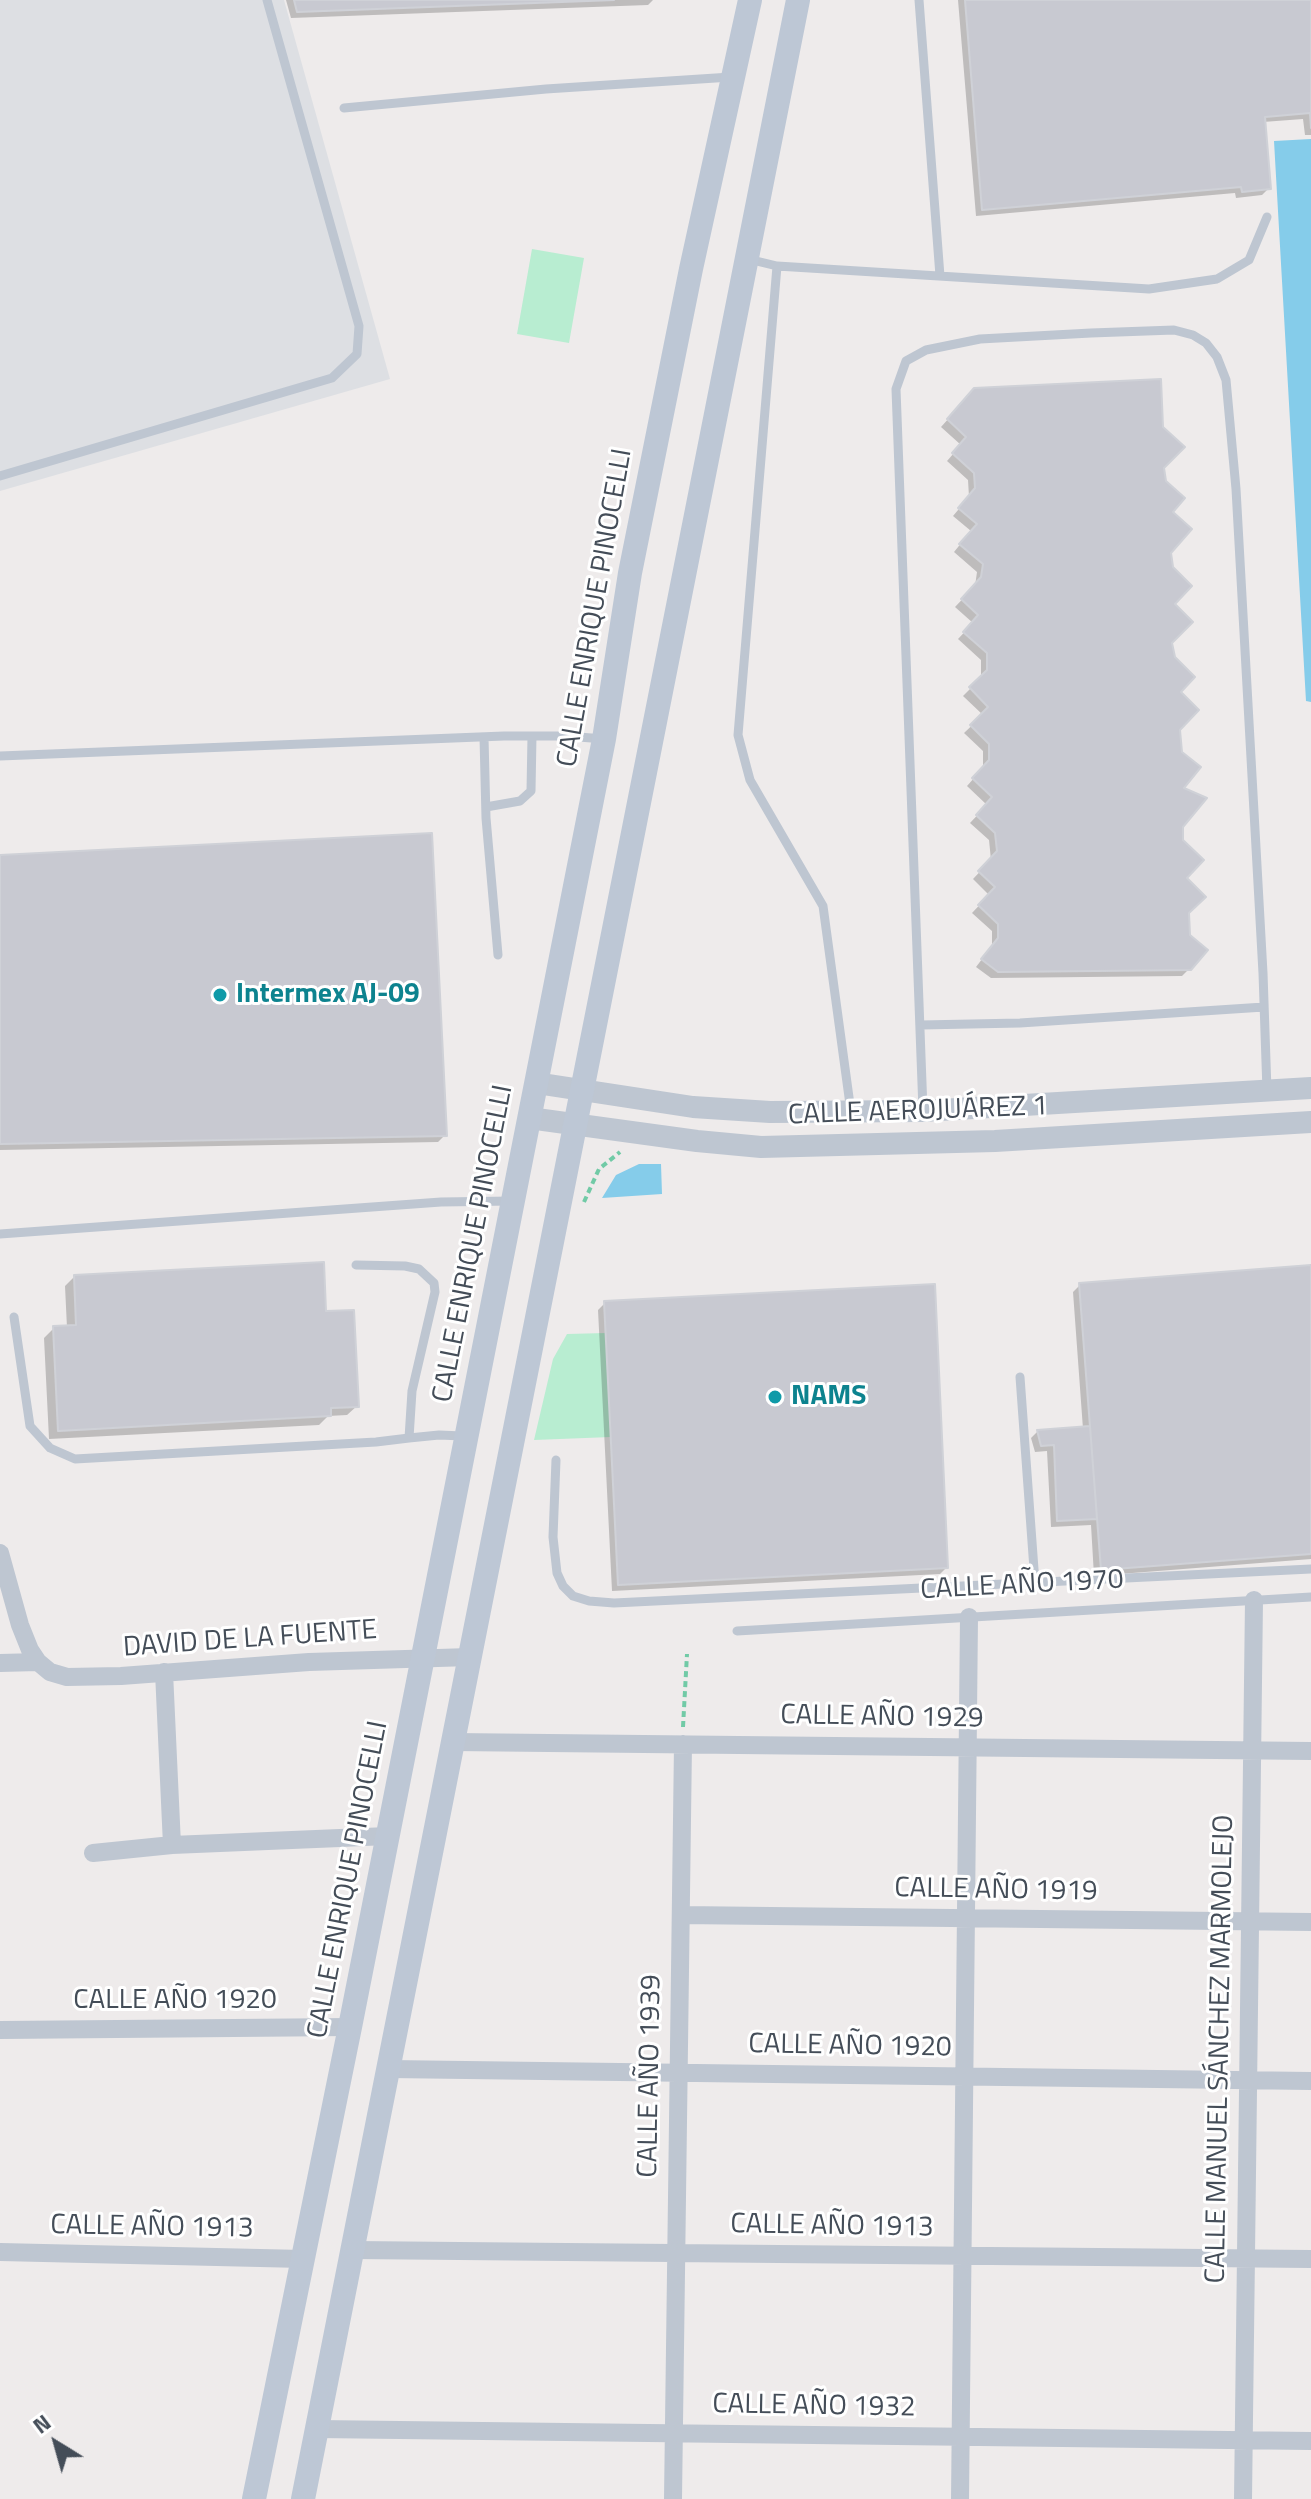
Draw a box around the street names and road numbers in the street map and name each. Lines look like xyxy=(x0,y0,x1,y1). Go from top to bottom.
street label: CALLE ENRIQUE PINOCELLI xyxy=(551,446,641,770)
street label: CALLE ENRIQUE PINOCELLI xyxy=(427,1083,521,1405)
street label: CALLE AEROJUÁREZ 1 xyxy=(788,1091,1048,1133)
street label: CALLE AÑO 1970 xyxy=(920,1564,1124,1608)
street label: DAVID DE LA FUENTE xyxy=(122,1614,378,1666)
street label: CALLE AÑO 1929 xyxy=(780,1699,984,1737)
street label: CALLE ENRIQUE PINOCELLI xyxy=(302,1719,396,2041)
street label: CALLE MANUEL SÁNCHEZ MARMOLEJO xyxy=(1200,1814,1242,2284)
street label: CALLE AÑO 1919 xyxy=(894,1872,1098,1910)
street label: CALLE AÑO 1939 xyxy=(632,1974,670,2178)
street label: CALLE AÑO 1920 xyxy=(73,1984,277,2018)
street label: CALLE AÑO 1920 xyxy=(748,2028,952,2066)
street label: CALLE AÑO 1913 xyxy=(730,2208,934,2246)
street label: CALLE AÑO 1913 xyxy=(50,2209,254,2247)
street label: CALLE AÑO 1932 xyxy=(712,2388,916,2426)

